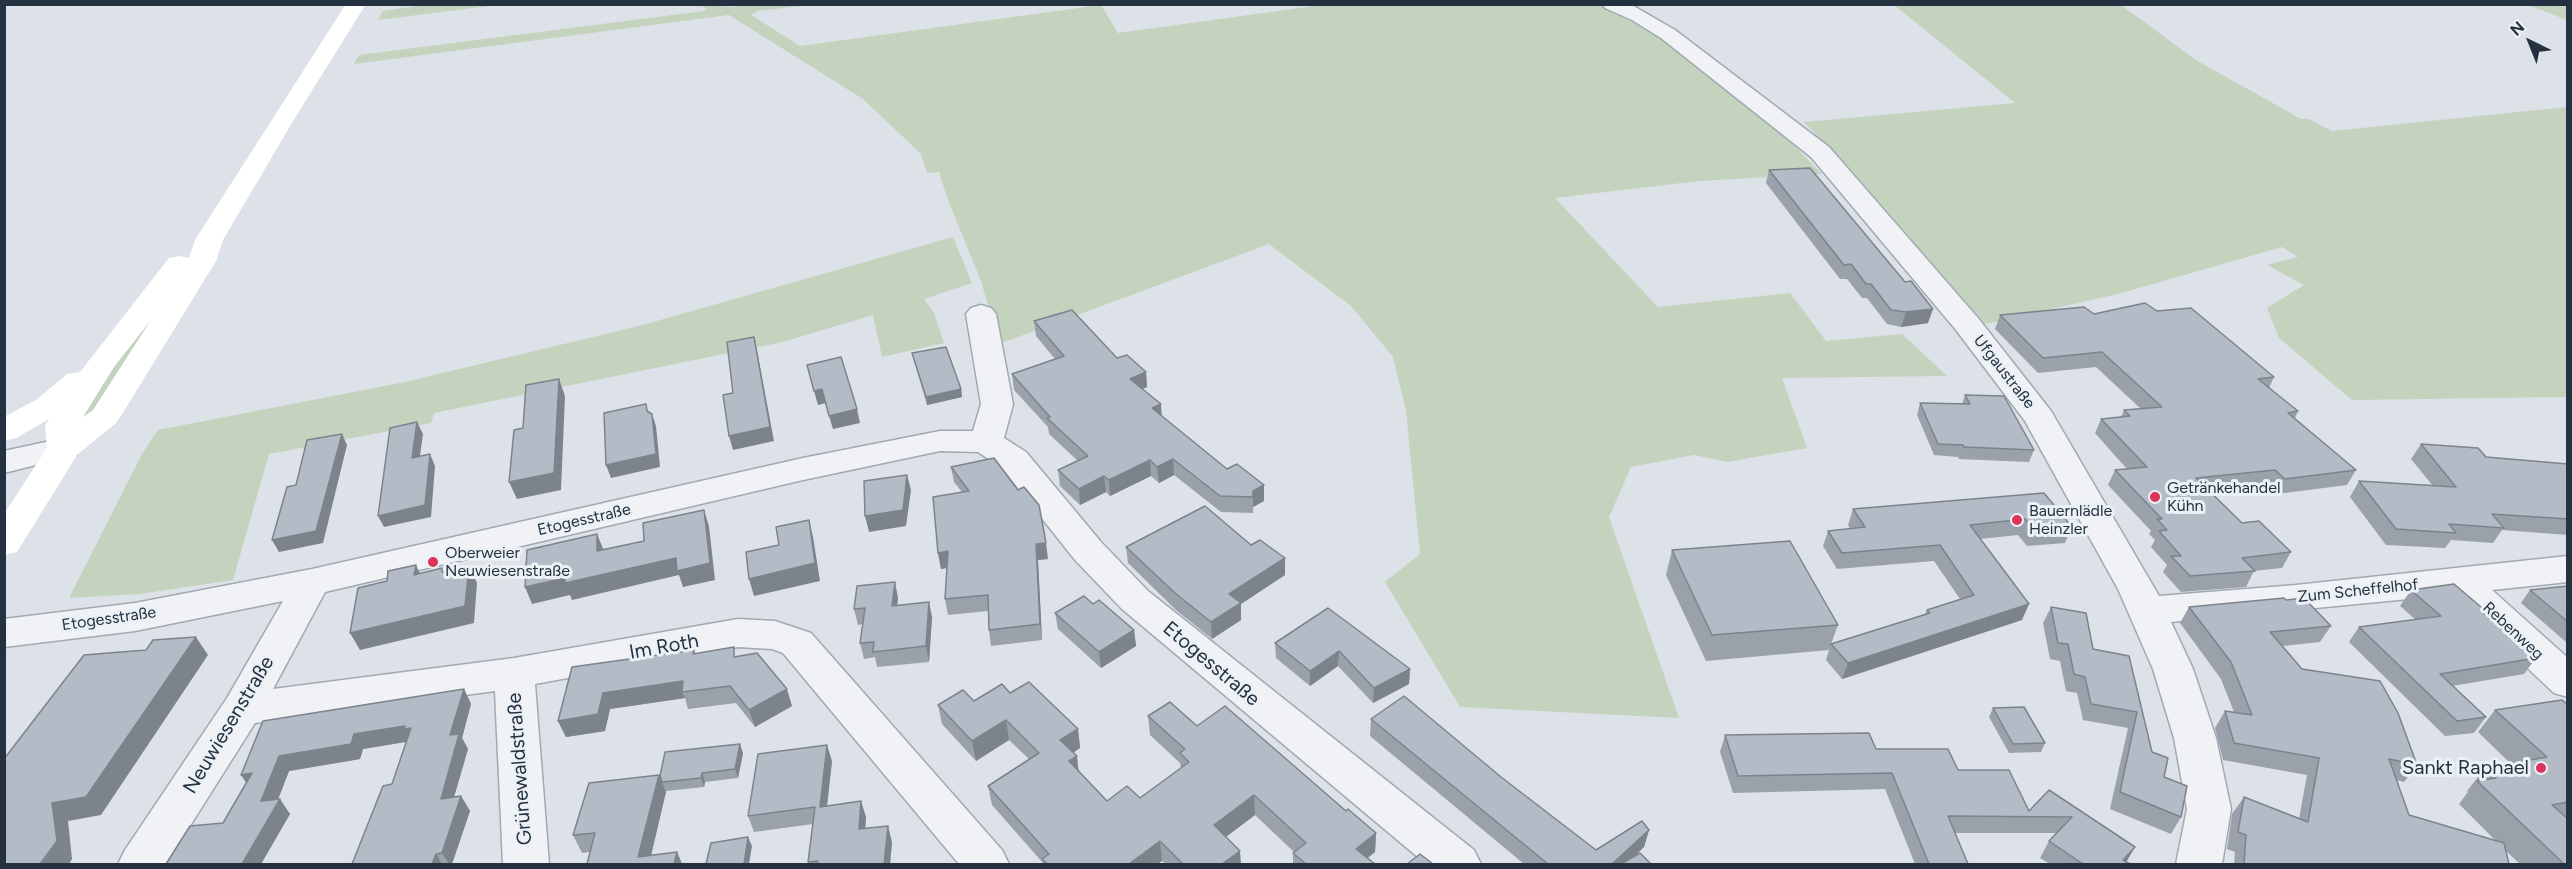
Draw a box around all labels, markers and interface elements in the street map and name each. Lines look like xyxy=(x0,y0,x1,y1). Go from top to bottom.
north arrow xyxy=(2500,12,2560,72)
text: N xyxy=(2506,17,2528,40)
street label: Ufgaustraße xyxy=(1969,331,2039,413)
place label: Getränkehandel Kühn xyxy=(2167,478,2280,516)
marker: Getränkehandel Kühn xyxy=(2148,490,2162,504)
street label: Etogesstraße xyxy=(535,500,633,540)
place label: Bauernlädle Heinzler xyxy=(2029,501,2112,539)
marker: Bauernlädle Heinzler xyxy=(2010,513,2024,527)
place label: Oberweier Neuwiesenstraße xyxy=(445,543,570,581)
marker: Oberweier Neuwiesenstraße xyxy=(426,555,440,569)
street label: Zum Scheffelhof xyxy=(2297,575,2419,607)
street label: Rebenweg xyxy=(2479,598,2547,664)
street label: Etogesstraße xyxy=(61,603,157,635)
street label: Etogesstraße xyxy=(1158,617,1264,711)
street label: Im Roth xyxy=(627,629,701,665)
street label: Neuwiesenstraße xyxy=(178,652,280,798)
street label: Grünewaldstraße xyxy=(503,692,537,846)
place label: Sankt Raphael xyxy=(2402,756,2529,780)
marker: Sankt Raphael xyxy=(2534,761,2548,775)

